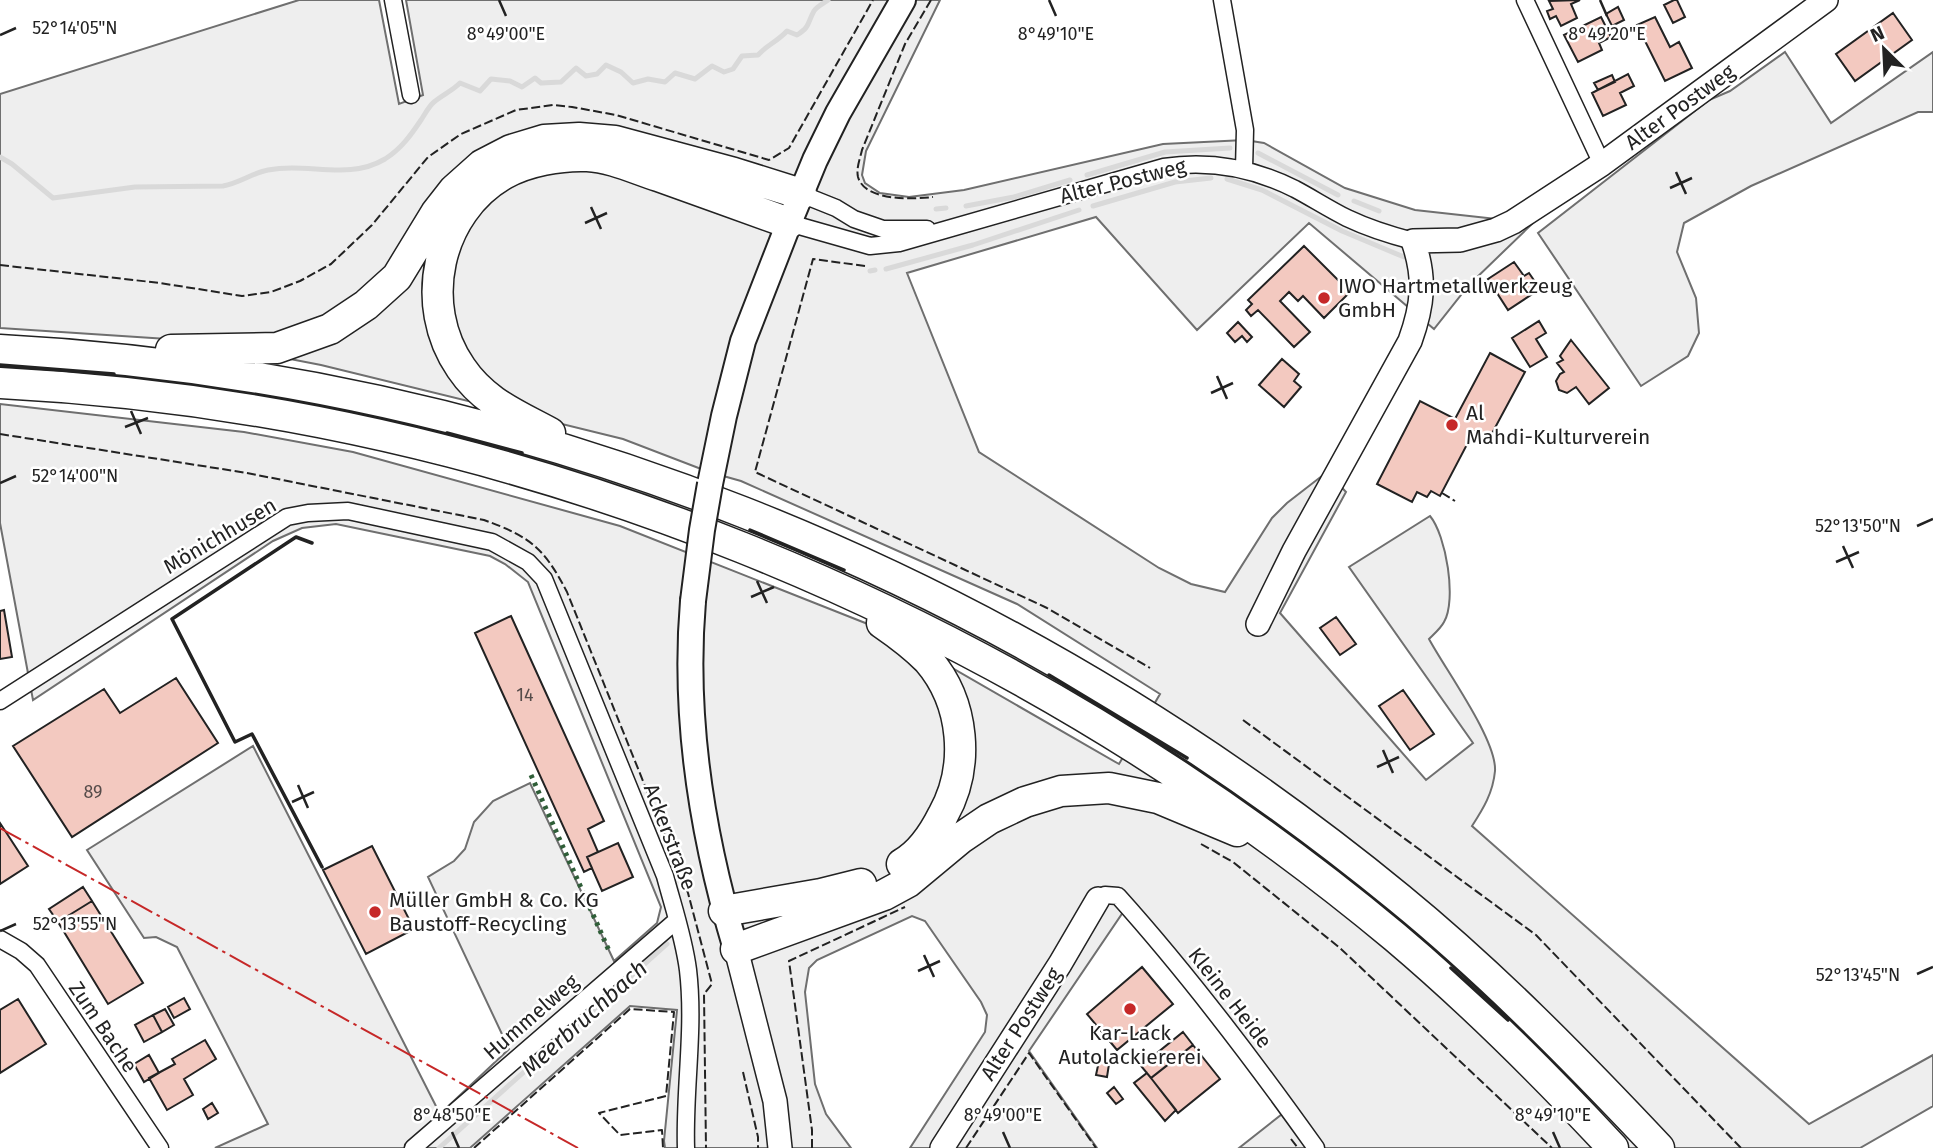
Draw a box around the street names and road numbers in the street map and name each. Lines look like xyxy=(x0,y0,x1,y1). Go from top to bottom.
street label: Alter Postweg xyxy=(1620,58,1740,155)
street label: Alter Postweg xyxy=(1057,153,1189,209)
street label: Mönichhusen xyxy=(159,492,281,580)
street label: Ackerstraße xyxy=(638,780,702,894)
street label: Kleine Heide xyxy=(1183,942,1277,1054)
street label: Alter Postweg xyxy=(975,963,1067,1085)
street label: Hummelweg xyxy=(478,969,584,1065)
street label: Zum Bache xyxy=(63,976,143,1078)

